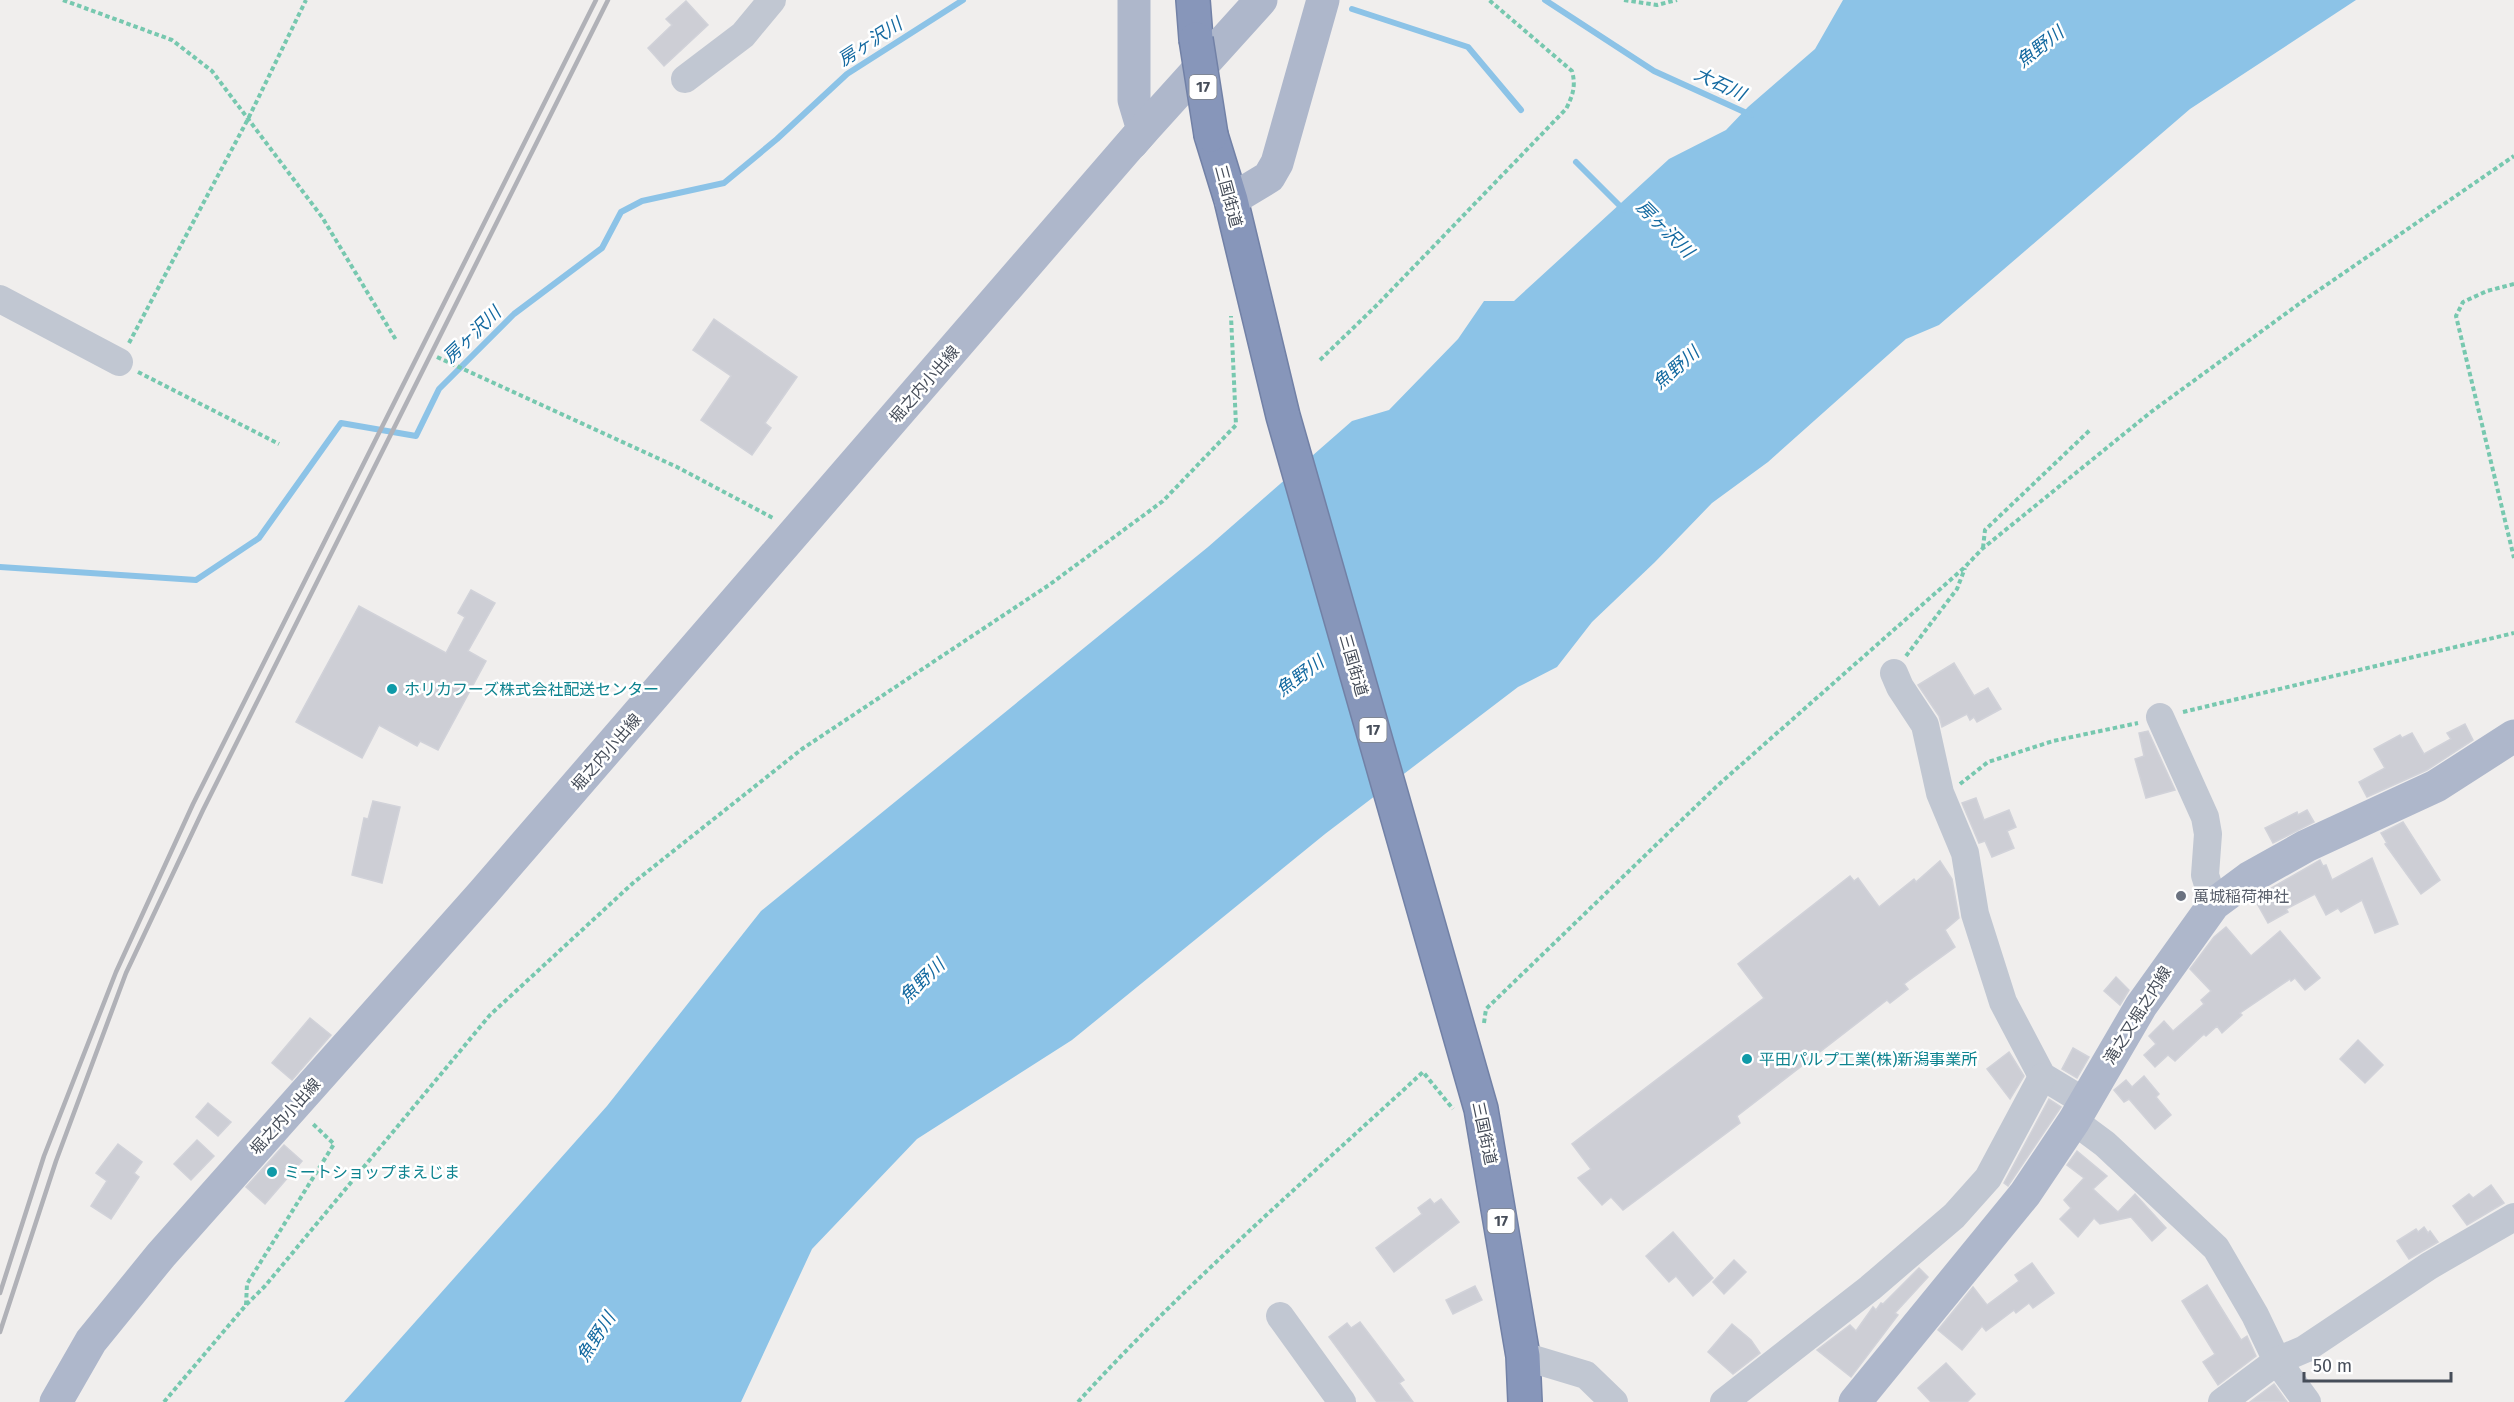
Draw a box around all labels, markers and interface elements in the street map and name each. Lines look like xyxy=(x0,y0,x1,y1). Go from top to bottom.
water label: 房ヶ沢川 xyxy=(834,12,908,71)
water label: 魚野川 xyxy=(2012,20,2070,72)
water label: 大石川 xyxy=(1691,63,1751,106)
road number: 17 xyxy=(1190,75,1216,99)
street label: 三国街道 xyxy=(1211,163,1246,230)
water label: 房ヶ沢川 xyxy=(1632,196,1700,264)
water label: 房ヶ沢川 xyxy=(438,301,507,368)
water label: 魚野川 xyxy=(1648,341,1705,394)
street label: 堀之内小出線 xyxy=(886,342,963,427)
street label: 三国街道 xyxy=(1336,632,1371,699)
water label: 魚野川 xyxy=(1272,650,1330,701)
place label: ホリカフーズ株式会社配送センター xyxy=(404,680,659,699)
marker: ホリカフーズ株式会社配送センター xyxy=(385,682,399,696)
street label: 堀之内小出線 xyxy=(568,710,645,795)
road number: 17 xyxy=(1360,718,1386,742)
place label: 萬城稲荷神社 xyxy=(2193,887,2289,906)
marker: 萬城稲荷神社 xyxy=(2174,889,2188,903)
water label: 魚野川 xyxy=(895,953,951,1008)
street label: 滝之又堀之内線 xyxy=(2100,963,2175,1068)
place label: 平田パルプ工業(株)新潟事業所 xyxy=(1759,1050,1977,1069)
marker: 平田パルプ工業(株)新潟事業所 xyxy=(1740,1052,1754,1066)
street label: 堀之内小出線 xyxy=(246,1074,325,1158)
street label: 三国街道 xyxy=(1469,1100,1500,1166)
place label: ミートショップまえじま xyxy=(284,1163,460,1182)
marker: ミートショップまえじま xyxy=(265,1165,279,1179)
road number: 17 xyxy=(1488,1209,1514,1233)
water label: 魚野川 xyxy=(572,1307,621,1366)
scale bar xyxy=(2304,1345,2451,1383)
text: 50 m xyxy=(2313,1355,2352,1377)

